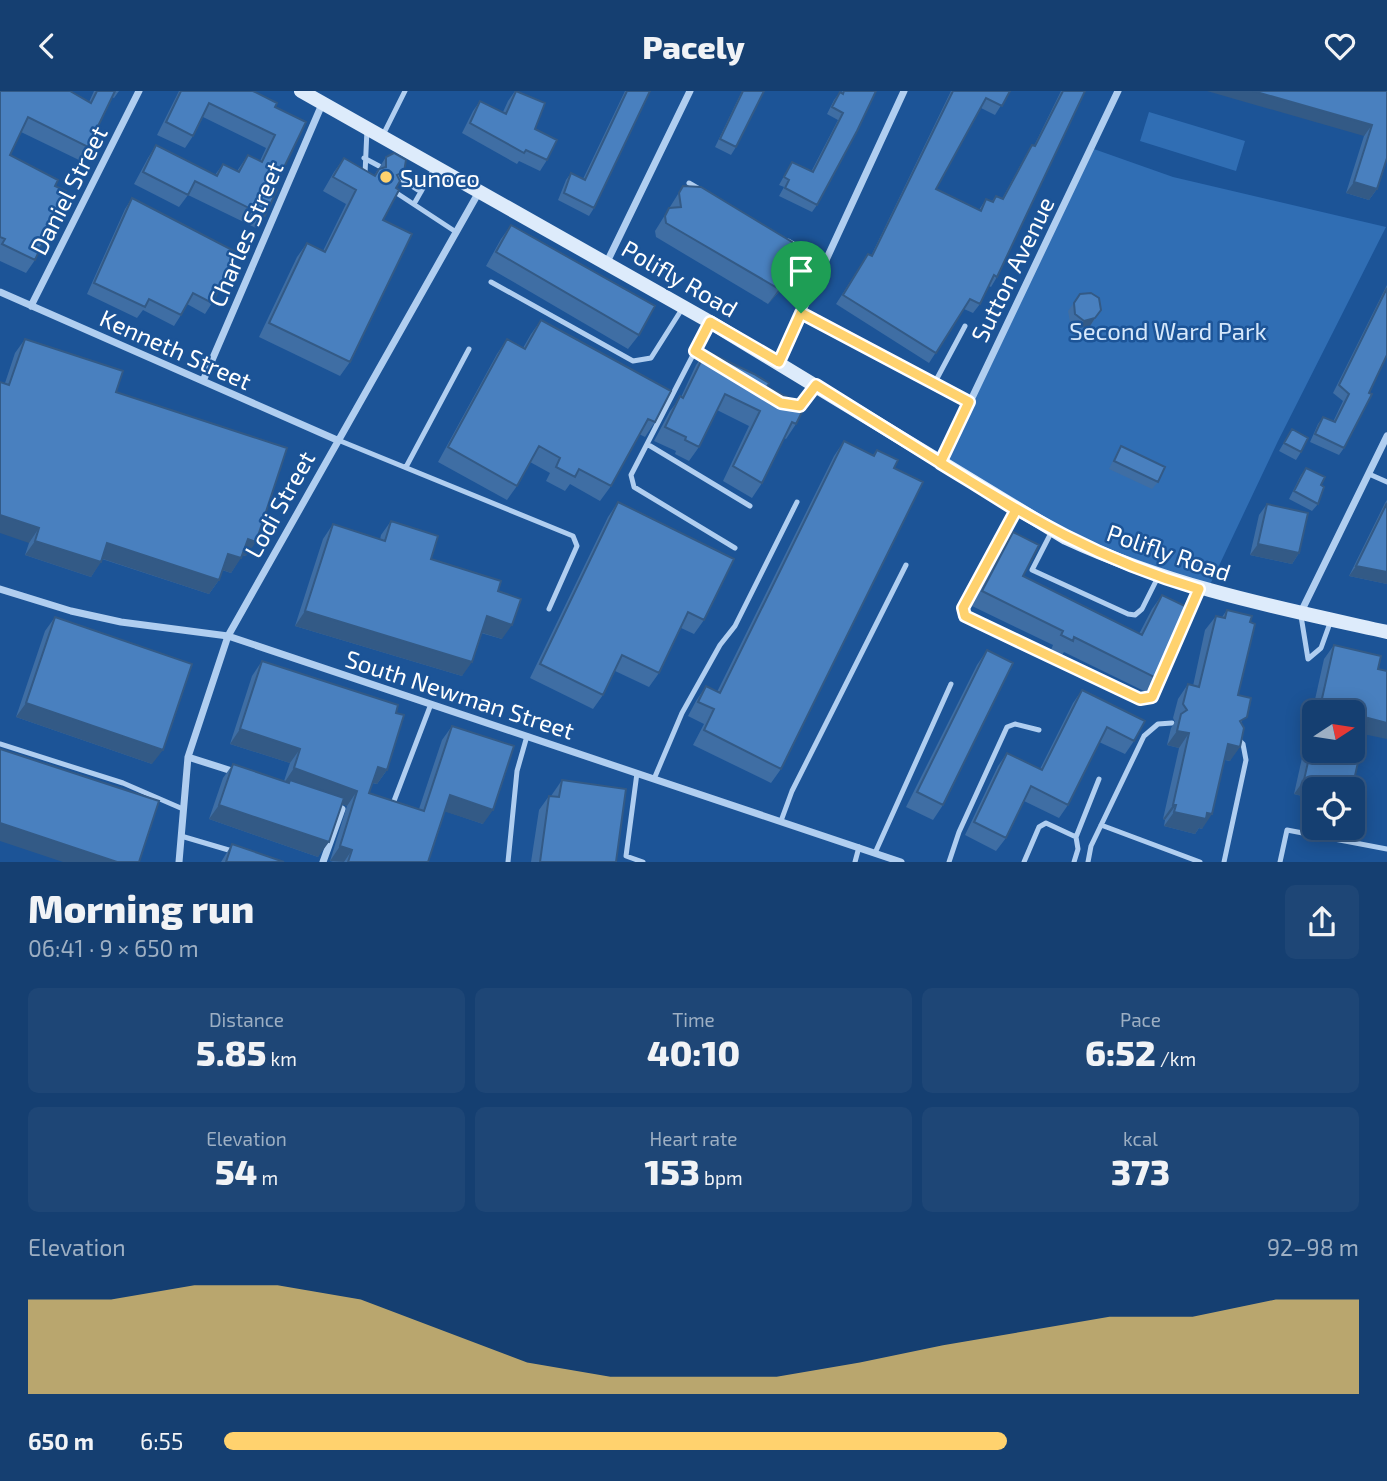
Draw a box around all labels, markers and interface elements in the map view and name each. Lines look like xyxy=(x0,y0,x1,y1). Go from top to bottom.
icon: back xyxy=(28,27,66,65)
text: Pacely xyxy=(642,27,745,65)
icon: heart xyxy=(1321,27,1359,65)
street label: Daniel Street xyxy=(23,121,113,259)
street label: Charles Street xyxy=(201,157,289,311)
place label: Sunoco xyxy=(400,163,480,192)
marker: Sunoco xyxy=(378,169,394,185)
street label: Sutton Avenue xyxy=(964,192,1060,346)
street label: Polifly Road xyxy=(617,233,743,323)
pin xyxy=(771,241,831,313)
icon: arrive xyxy=(782,252,820,290)
street label: Kenneth Street xyxy=(96,303,256,395)
park label: Second Ward Park xyxy=(1069,316,1267,345)
street label: Lodi Street xyxy=(238,446,320,562)
street label: Polifly Road xyxy=(1103,517,1235,587)
street label: South Newman Street xyxy=(342,643,578,745)
north arrow xyxy=(1302,700,1365,763)
map controls xyxy=(1302,700,1365,840)
button: locate xyxy=(1302,777,1365,840)
text: Morning run xyxy=(28,885,254,931)
button: share xyxy=(1285,885,1359,959)
text: 06:41 · 9 × 650 m xyxy=(28,934,199,962)
text: Distance xyxy=(209,1008,284,1031)
text: Time xyxy=(672,1008,715,1031)
text: Pace xyxy=(1120,1008,1161,1031)
text: 5.85 xyxy=(196,1031,266,1073)
text: 40:10 xyxy=(647,1031,740,1073)
text: 6:52 xyxy=(1085,1031,1156,1073)
text: km xyxy=(266,1047,297,1070)
text: /km xyxy=(1156,1047,1196,1070)
text: Elevation xyxy=(206,1127,287,1150)
text: Heart rate xyxy=(650,1127,737,1150)
text: kcal xyxy=(1123,1127,1158,1150)
text: 54 xyxy=(215,1150,257,1192)
text: 153 xyxy=(644,1150,700,1192)
text: 373 xyxy=(1111,1150,1170,1192)
text: m xyxy=(257,1166,278,1189)
text: bpm xyxy=(700,1166,743,1189)
text: Elevation xyxy=(28,1233,126,1261)
text: 92–98 m xyxy=(1267,1233,1359,1261)
text: 650 m xyxy=(28,1427,94,1455)
text: 6:55 xyxy=(140,1427,183,1455)

